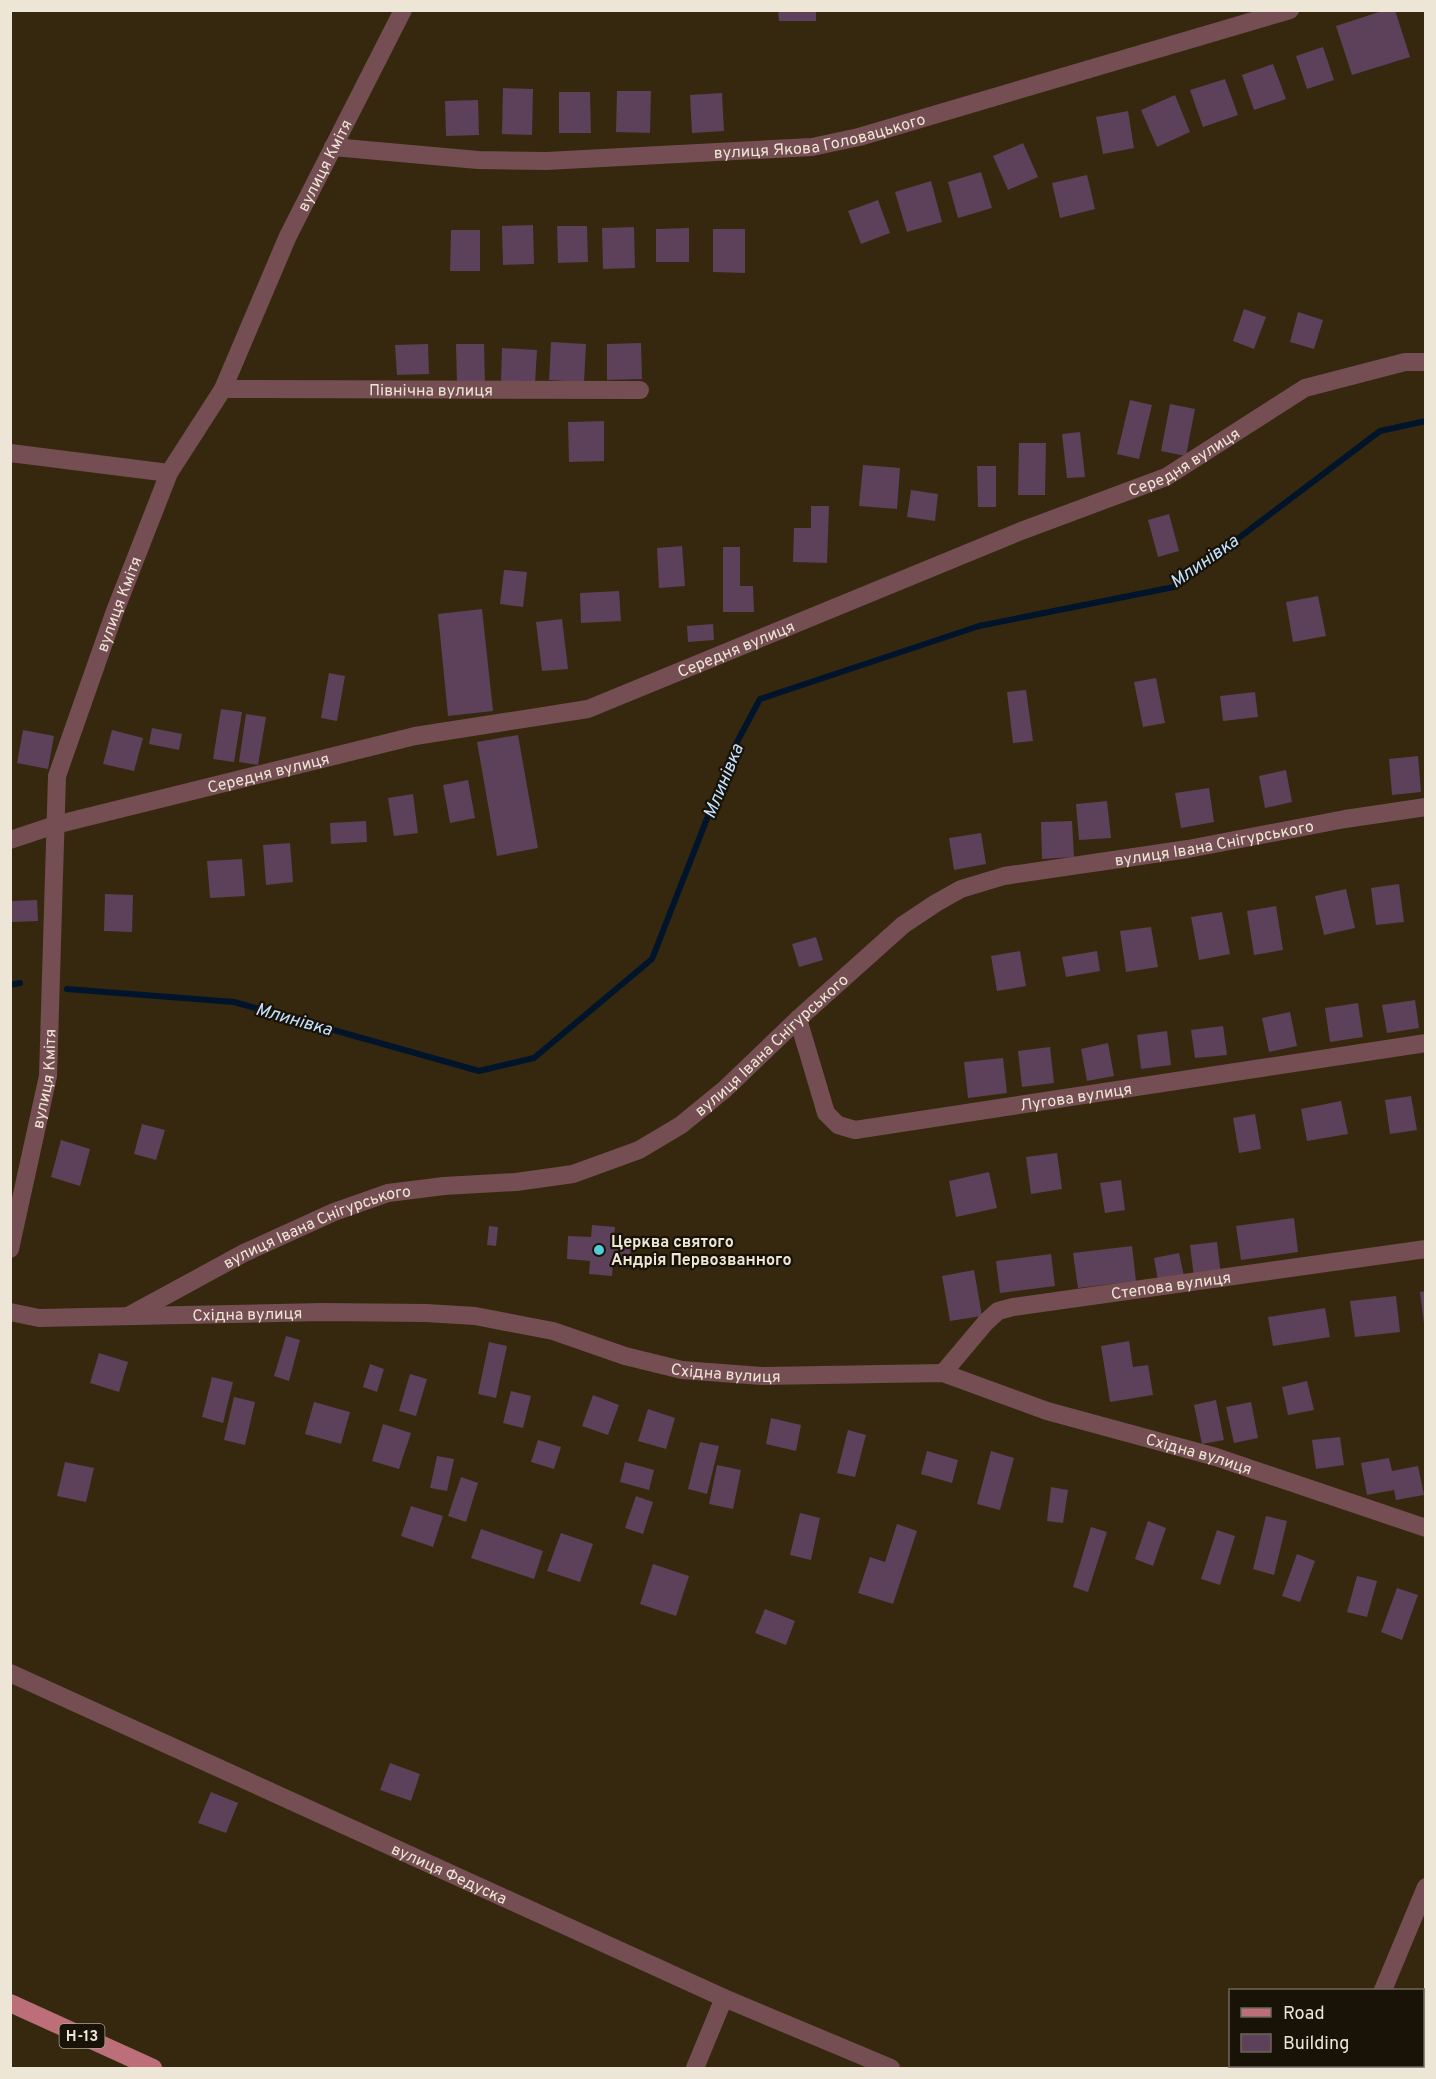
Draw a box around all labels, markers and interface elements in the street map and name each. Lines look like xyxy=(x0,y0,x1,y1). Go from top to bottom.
street label: вулиця Якова Головацького xyxy=(713,110,928,164)
street label: вулиця Кмітя xyxy=(294,117,358,215)
street label: Північна вулиця xyxy=(369,381,493,402)
street label: Середня вулиця xyxy=(1126,424,1244,502)
water label: Млинівка xyxy=(1166,530,1244,594)
street label: вулиця Кмітя xyxy=(93,554,147,655)
street label: Середня вулиця xyxy=(675,617,798,683)
water label: Млинівка xyxy=(699,740,750,822)
street label: Середня вулиця xyxy=(206,750,332,799)
street label: вулиця Івана Снігурського xyxy=(1114,817,1316,872)
street label: вулиця Івана Снігурського xyxy=(691,971,854,1122)
water label: Млинівка xyxy=(253,999,335,1043)
street label: вулиця Кмітя xyxy=(29,1029,61,1131)
street label: Лугова вулиця xyxy=(1019,1080,1133,1117)
street label: вулиця Івана Снігурського xyxy=(220,1182,412,1274)
place label: Церква святого Андрія Первозванного xyxy=(611,1233,792,1271)
marker: Церква святого Андрія Первозванного xyxy=(592,1243,606,1257)
street label: Степова вулиця xyxy=(1110,1268,1233,1305)
street label: Східна вулиця xyxy=(192,1304,303,1327)
street label: Східна вулиця xyxy=(668,1360,781,1388)
street label: Східна вулиця xyxy=(1143,1430,1254,1480)
street label: вулиця Федуска xyxy=(388,1840,510,1910)
legend xyxy=(1229,1989,1424,2067)
text: Road xyxy=(1283,2003,1325,2026)
road number: Н-13 xyxy=(60,2024,104,2048)
text: Building xyxy=(1283,2033,1349,2056)

